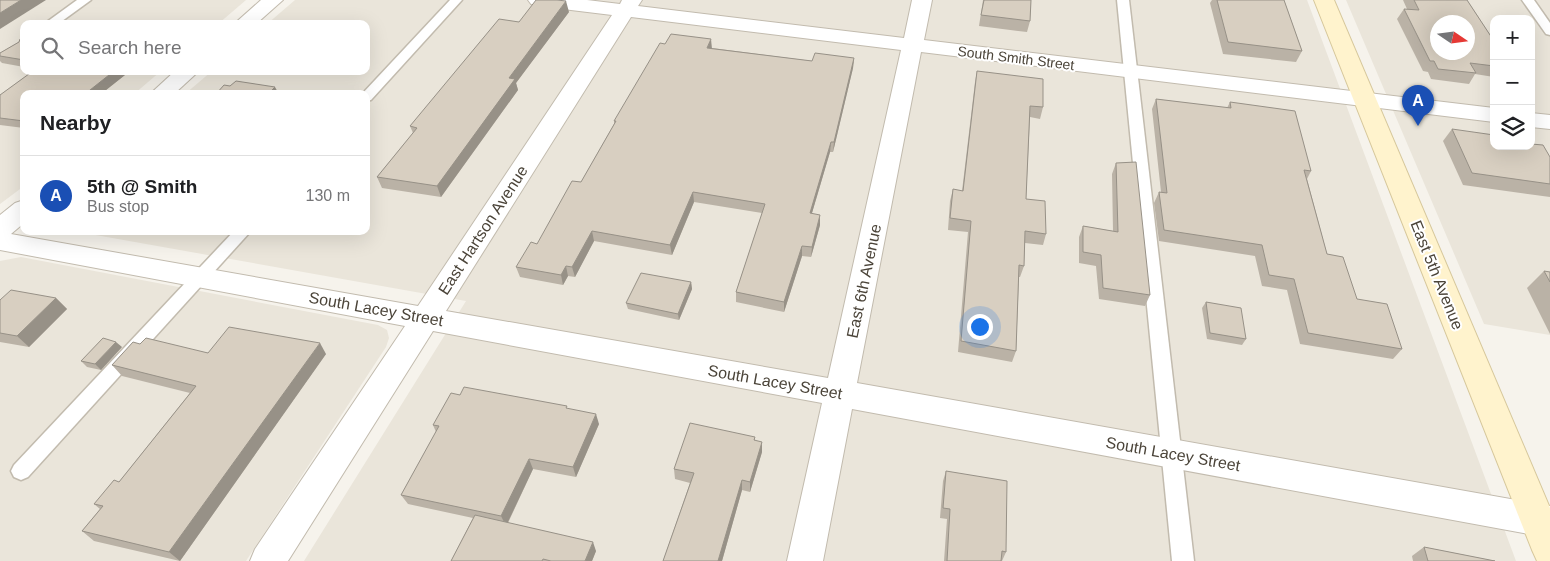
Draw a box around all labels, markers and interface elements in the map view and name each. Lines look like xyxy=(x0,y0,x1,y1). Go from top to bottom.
north arrow xyxy=(1430,15,1475,60)
map controls xyxy=(1490,15,1535,150)
button: + xyxy=(1490,15,1535,60)
search box xyxy=(20,20,370,75)
icon: search xyxy=(38,34,66,62)
text: Search here xyxy=(78,37,182,58)
street label: South Smith Street xyxy=(957,43,1075,73)
button: − xyxy=(1490,60,1535,105)
pin: A xyxy=(1402,85,1434,126)
button: layers xyxy=(1490,105,1535,150)
text: Nearby xyxy=(40,111,111,134)
street label: East Hartson Avenue xyxy=(435,162,531,298)
text: 5th @ Smith xyxy=(87,176,197,197)
text: A xyxy=(50,187,62,204)
text: 130 m xyxy=(306,187,350,204)
text: Bus stop xyxy=(87,198,149,215)
street label: East 5th Avenue xyxy=(1407,218,1467,332)
street label: East 6th Avenue xyxy=(844,222,884,340)
street label: South Lacey Street xyxy=(308,289,445,329)
your location xyxy=(967,314,993,340)
street label: South Lacey Street xyxy=(707,362,844,402)
street label: South Lacey Street xyxy=(1105,434,1242,474)

